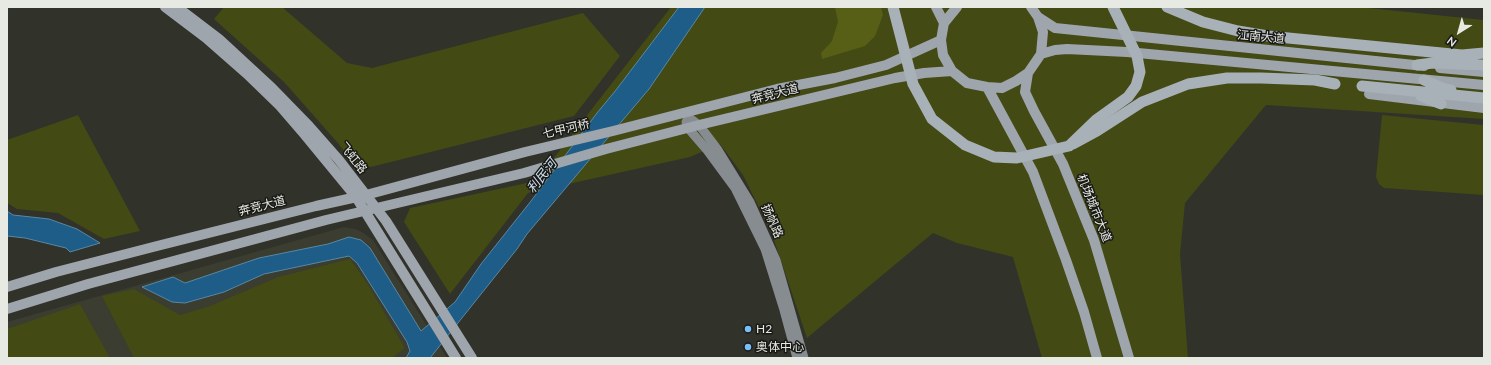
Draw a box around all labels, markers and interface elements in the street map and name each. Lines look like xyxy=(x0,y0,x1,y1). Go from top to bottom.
north arrow xyxy=(1439,12,1479,52)
street label: 江南大道 xyxy=(1236,28,1286,46)
text: N xyxy=(1444,34,1459,50)
street label: 奔竞大道 xyxy=(750,81,800,107)
street label: 七甲河桥 xyxy=(541,117,591,141)
street label: 飞虹路 xyxy=(336,139,370,177)
water label: 利民河 xyxy=(524,156,560,196)
street label: 机场城市大道 xyxy=(1074,172,1114,244)
street label: 奔竞大道 xyxy=(237,193,287,219)
street label: 扬帆路 xyxy=(758,202,786,240)
place label: H2 xyxy=(756,322,772,336)
marker: H2 xyxy=(743,324,753,334)
place label: 奥体中心 xyxy=(756,340,804,354)
marker: 奥体中心 xyxy=(743,342,753,352)

